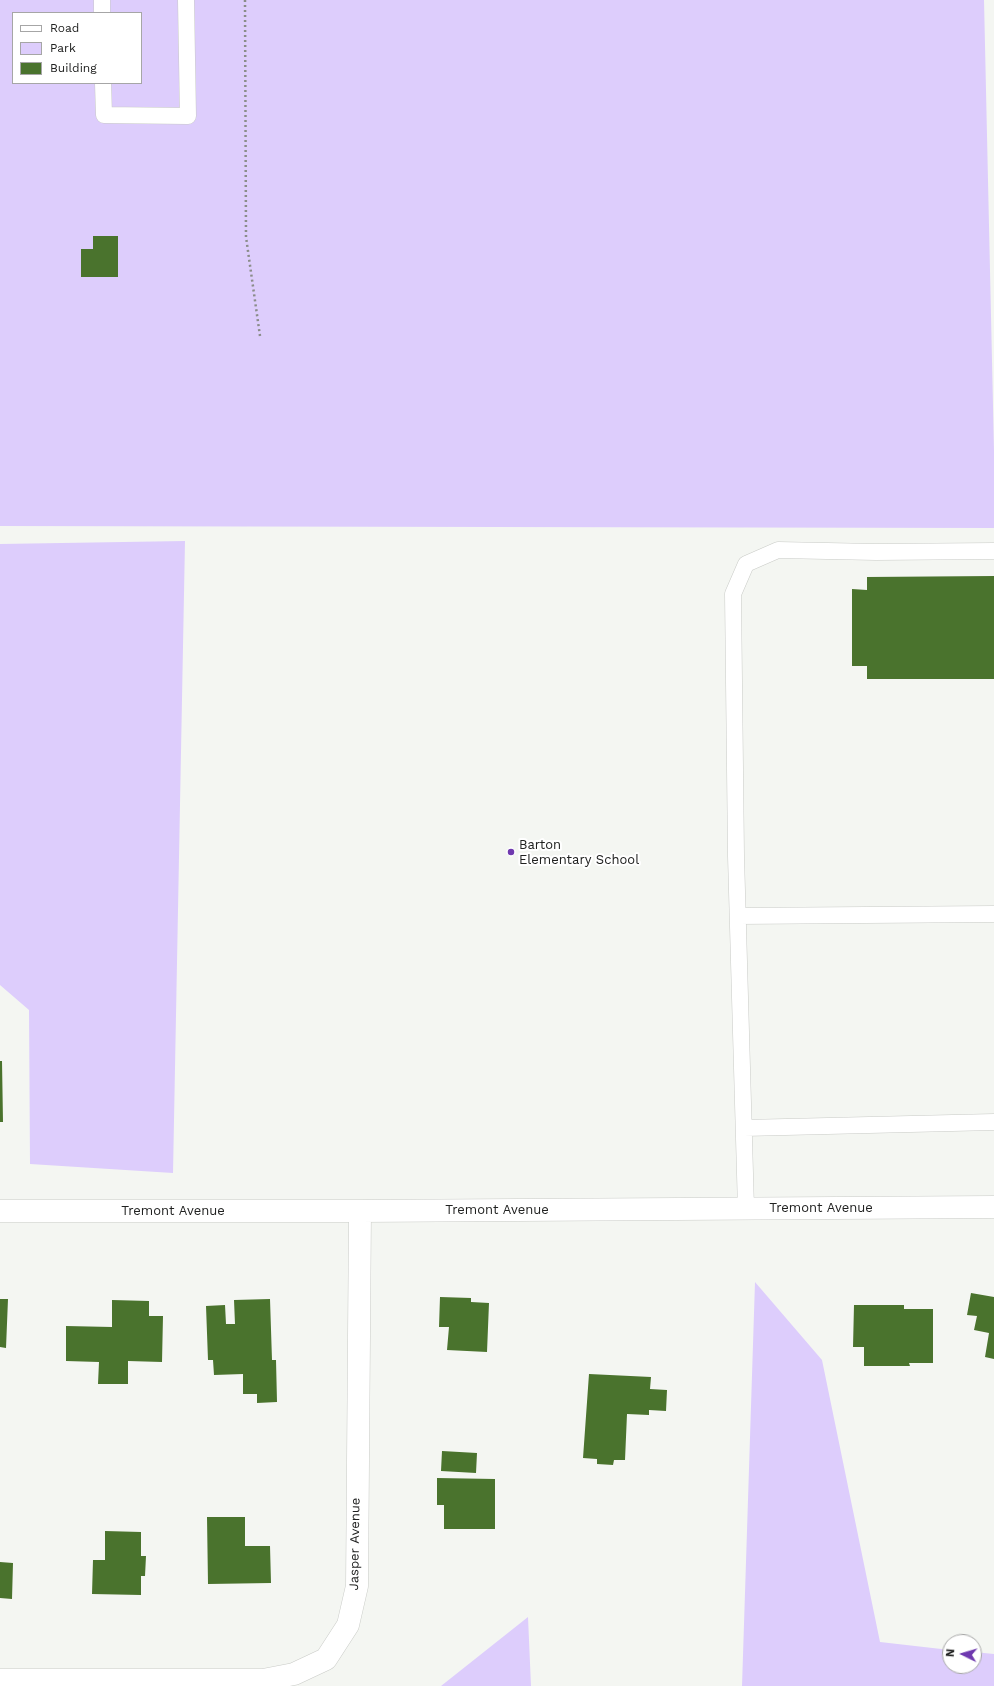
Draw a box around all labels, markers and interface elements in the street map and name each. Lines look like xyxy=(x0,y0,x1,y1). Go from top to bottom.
legend xyxy=(12,12,142,84)
text: Road xyxy=(50,21,79,35)
text: Park xyxy=(50,41,76,55)
text: Building xyxy=(50,61,97,75)
place label: Barton Elementary School xyxy=(519,837,639,868)
marker: Barton Elementary School xyxy=(506,847,516,857)
street label: Tremont Avenue xyxy=(769,1200,873,1216)
street label: Tremont Avenue xyxy=(445,1202,549,1218)
street label: Tremont Avenue xyxy=(121,1203,225,1219)
street label: Jasper Avenue xyxy=(346,1498,364,1590)
north arrow xyxy=(942,1634,982,1674)
text: N xyxy=(944,1648,957,1658)

